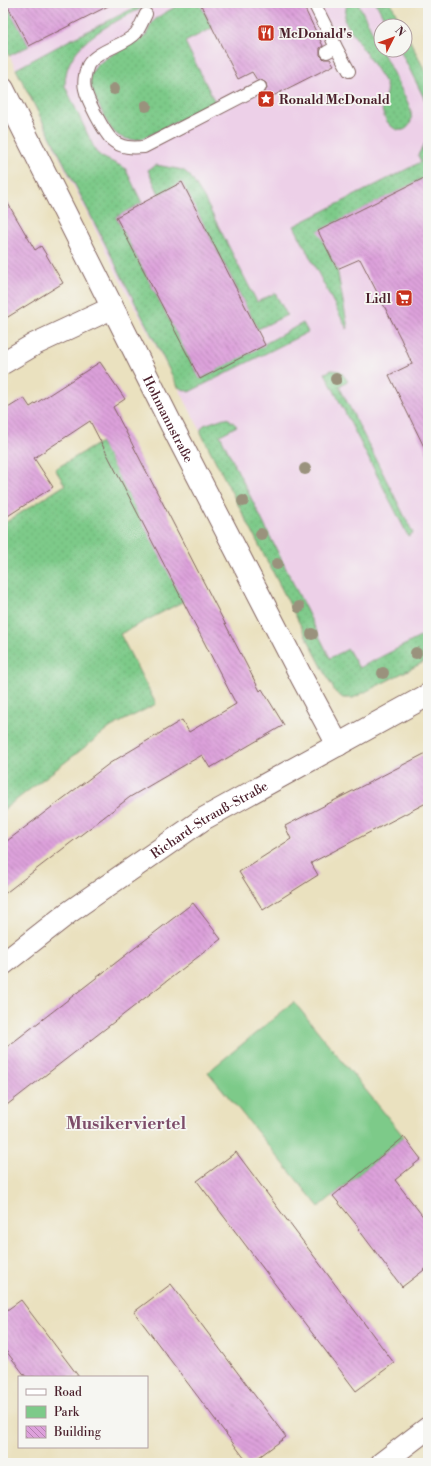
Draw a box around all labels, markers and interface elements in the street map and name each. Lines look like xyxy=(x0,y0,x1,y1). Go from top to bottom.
north arrow xyxy=(373,18,413,58)
restaurant icon: McDonald's xyxy=(256,23,276,43)
text: N xyxy=(392,24,408,40)
place label: McDonald's xyxy=(279,26,353,42)
place icon: Ronald McDonald xyxy=(256,89,276,109)
place label: Ronald McDonald xyxy=(279,92,390,108)
supermarket icon: Lidl xyxy=(394,288,414,308)
place label: Lidl xyxy=(366,291,392,307)
street label: Hohmannstraße xyxy=(139,373,197,466)
street label: Richard-Strauß-Straße xyxy=(148,778,271,862)
district label: Musikerviertel xyxy=(66,1113,186,1135)
legend xyxy=(18,1376,148,1448)
text: Road xyxy=(54,1385,82,1400)
text: Park xyxy=(54,1405,80,1420)
text: Building xyxy=(53,1425,102,1440)

